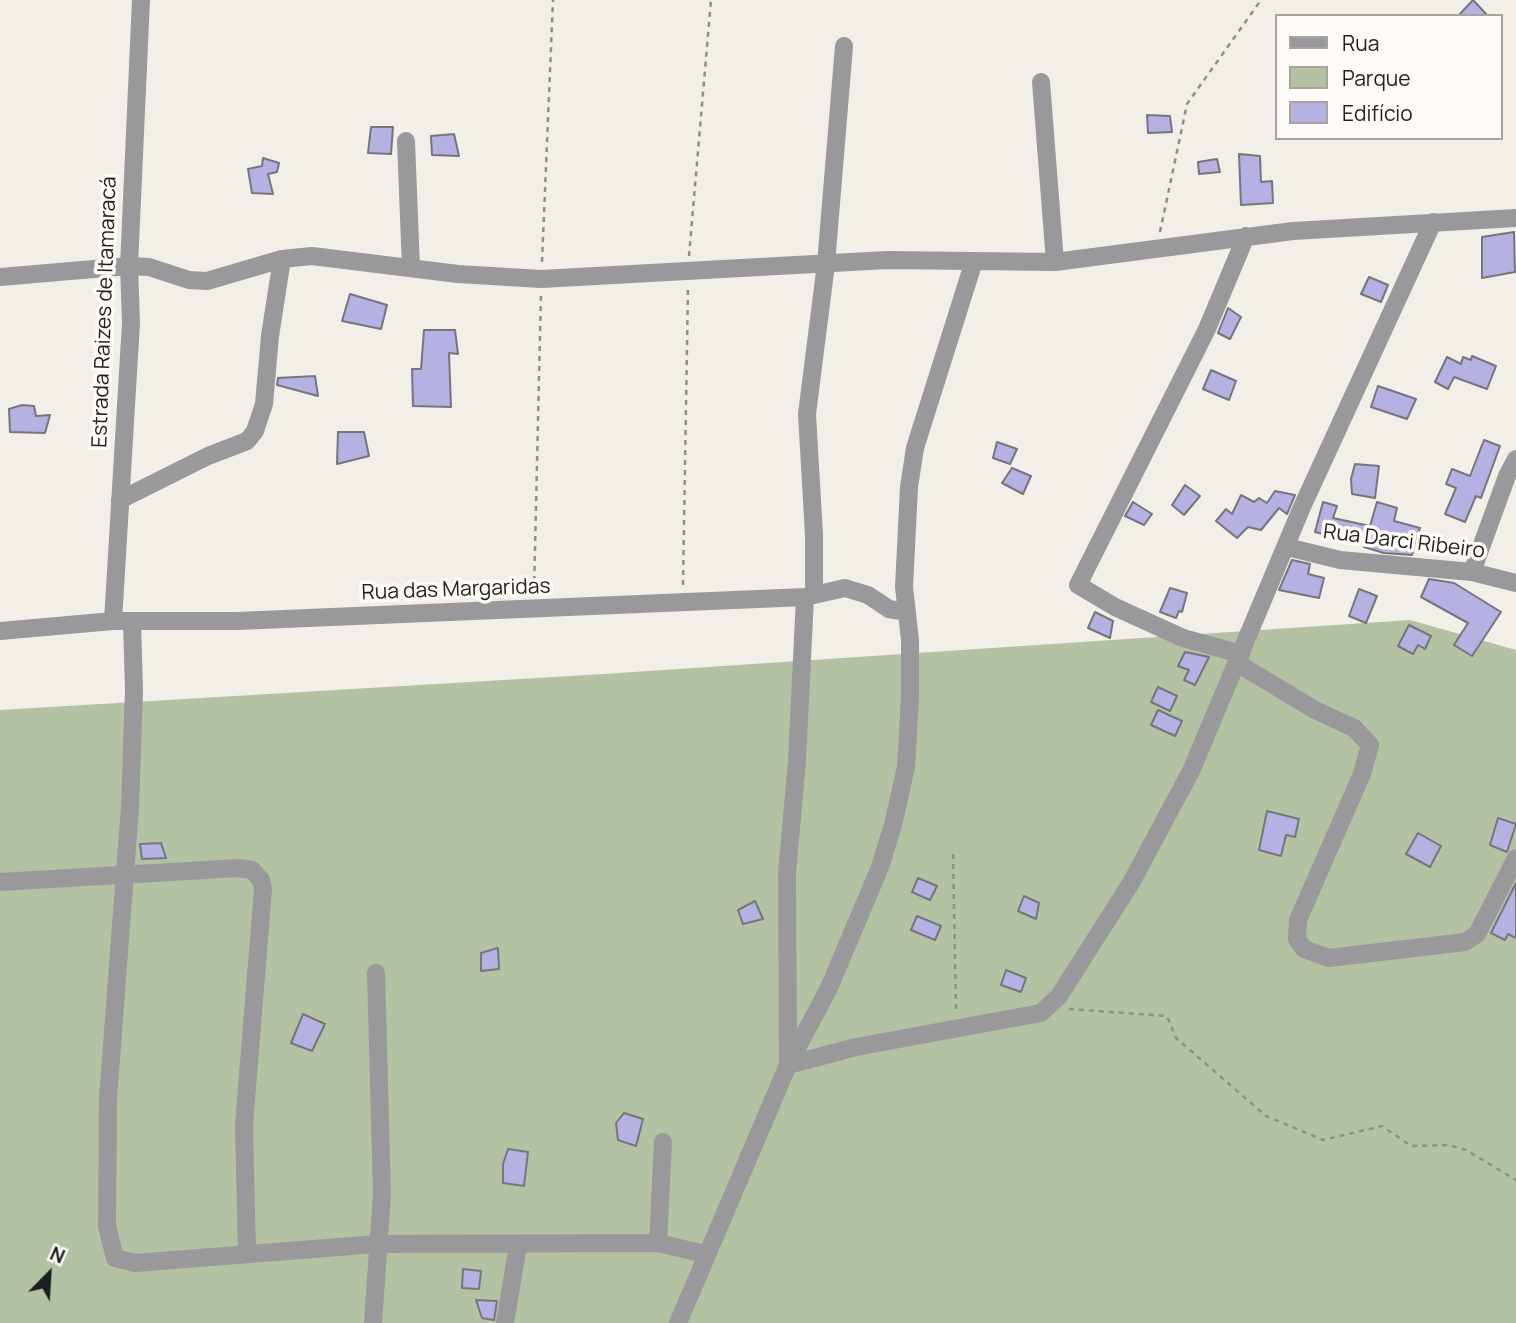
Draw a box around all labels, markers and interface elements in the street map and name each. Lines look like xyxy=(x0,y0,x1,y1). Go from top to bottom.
legend xyxy=(1274,14,1502,140)
text: Rua xyxy=(1342,29,1379,57)
text: Parque xyxy=(1342,64,1411,92)
text: Edifício xyxy=(1342,99,1413,127)
street label: Estrada Raizes de Itamaracá xyxy=(88,176,122,448)
street label: Rua Darci Ribeiro xyxy=(1322,520,1486,564)
street label: Rua das Margaridas xyxy=(361,574,551,606)
north arrow xyxy=(14,1239,84,1309)
text: N xyxy=(46,1240,69,1269)

